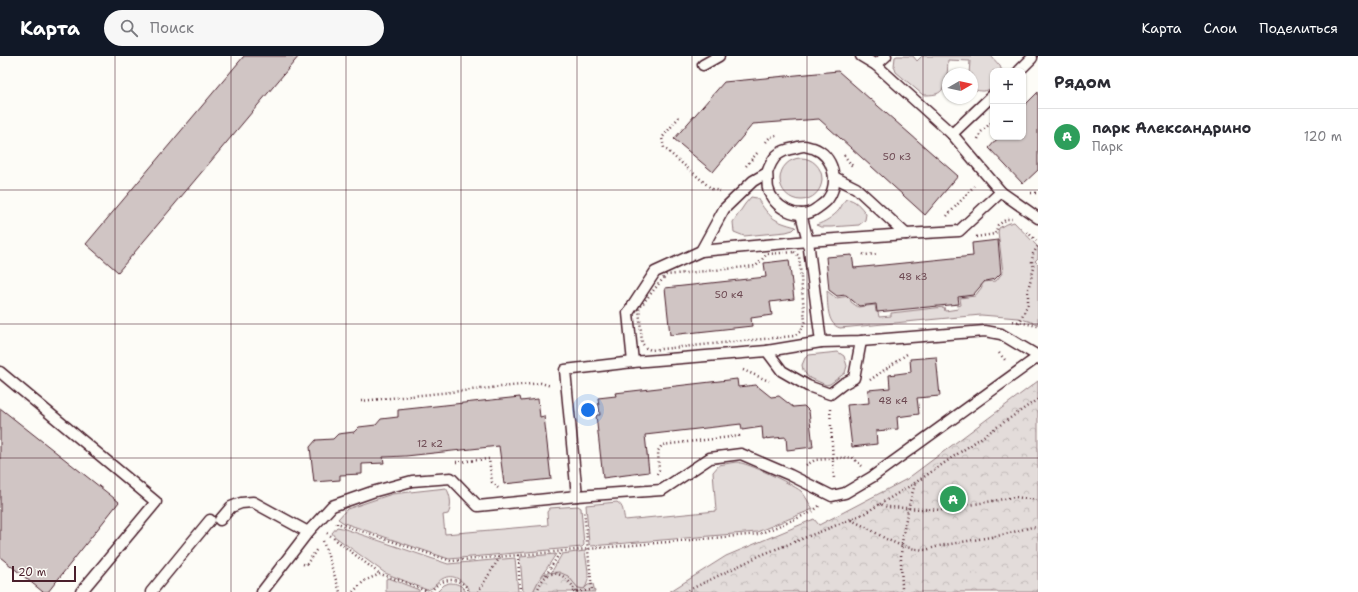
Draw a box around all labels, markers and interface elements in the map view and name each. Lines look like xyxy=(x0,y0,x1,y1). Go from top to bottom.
search box xyxy=(104,10,384,46)
text: Карта xyxy=(20,16,80,41)
icon: search xyxy=(118,17,140,39)
text: Поиск xyxy=(150,18,194,38)
text: Карта xyxy=(1141,19,1182,37)
text: Слои xyxy=(1204,19,1237,37)
text: Поделиться xyxy=(1259,19,1338,37)
north arrow xyxy=(942,68,978,104)
map controls xyxy=(990,68,1026,140)
button: + xyxy=(990,68,1026,104)
text: Рядом xyxy=(1054,71,1111,93)
button: − xyxy=(990,104,1026,140)
text: парк Александрино xyxy=(1092,118,1251,138)
text: A xyxy=(1062,128,1072,145)
text: 120 m xyxy=(1304,128,1342,145)
text: Парк xyxy=(1092,138,1123,155)
house number: 50 к3 xyxy=(883,150,911,163)
house number: 48 к3 xyxy=(898,270,928,283)
house number: 50 к4 xyxy=(715,288,743,301)
house number: 48 к4 xyxy=(878,394,908,407)
your location xyxy=(578,400,598,420)
house number: 12 к2 xyxy=(417,437,443,450)
pin: A xyxy=(940,484,966,514)
scale bar xyxy=(12,564,76,583)
text: 20 m xyxy=(18,565,46,580)

